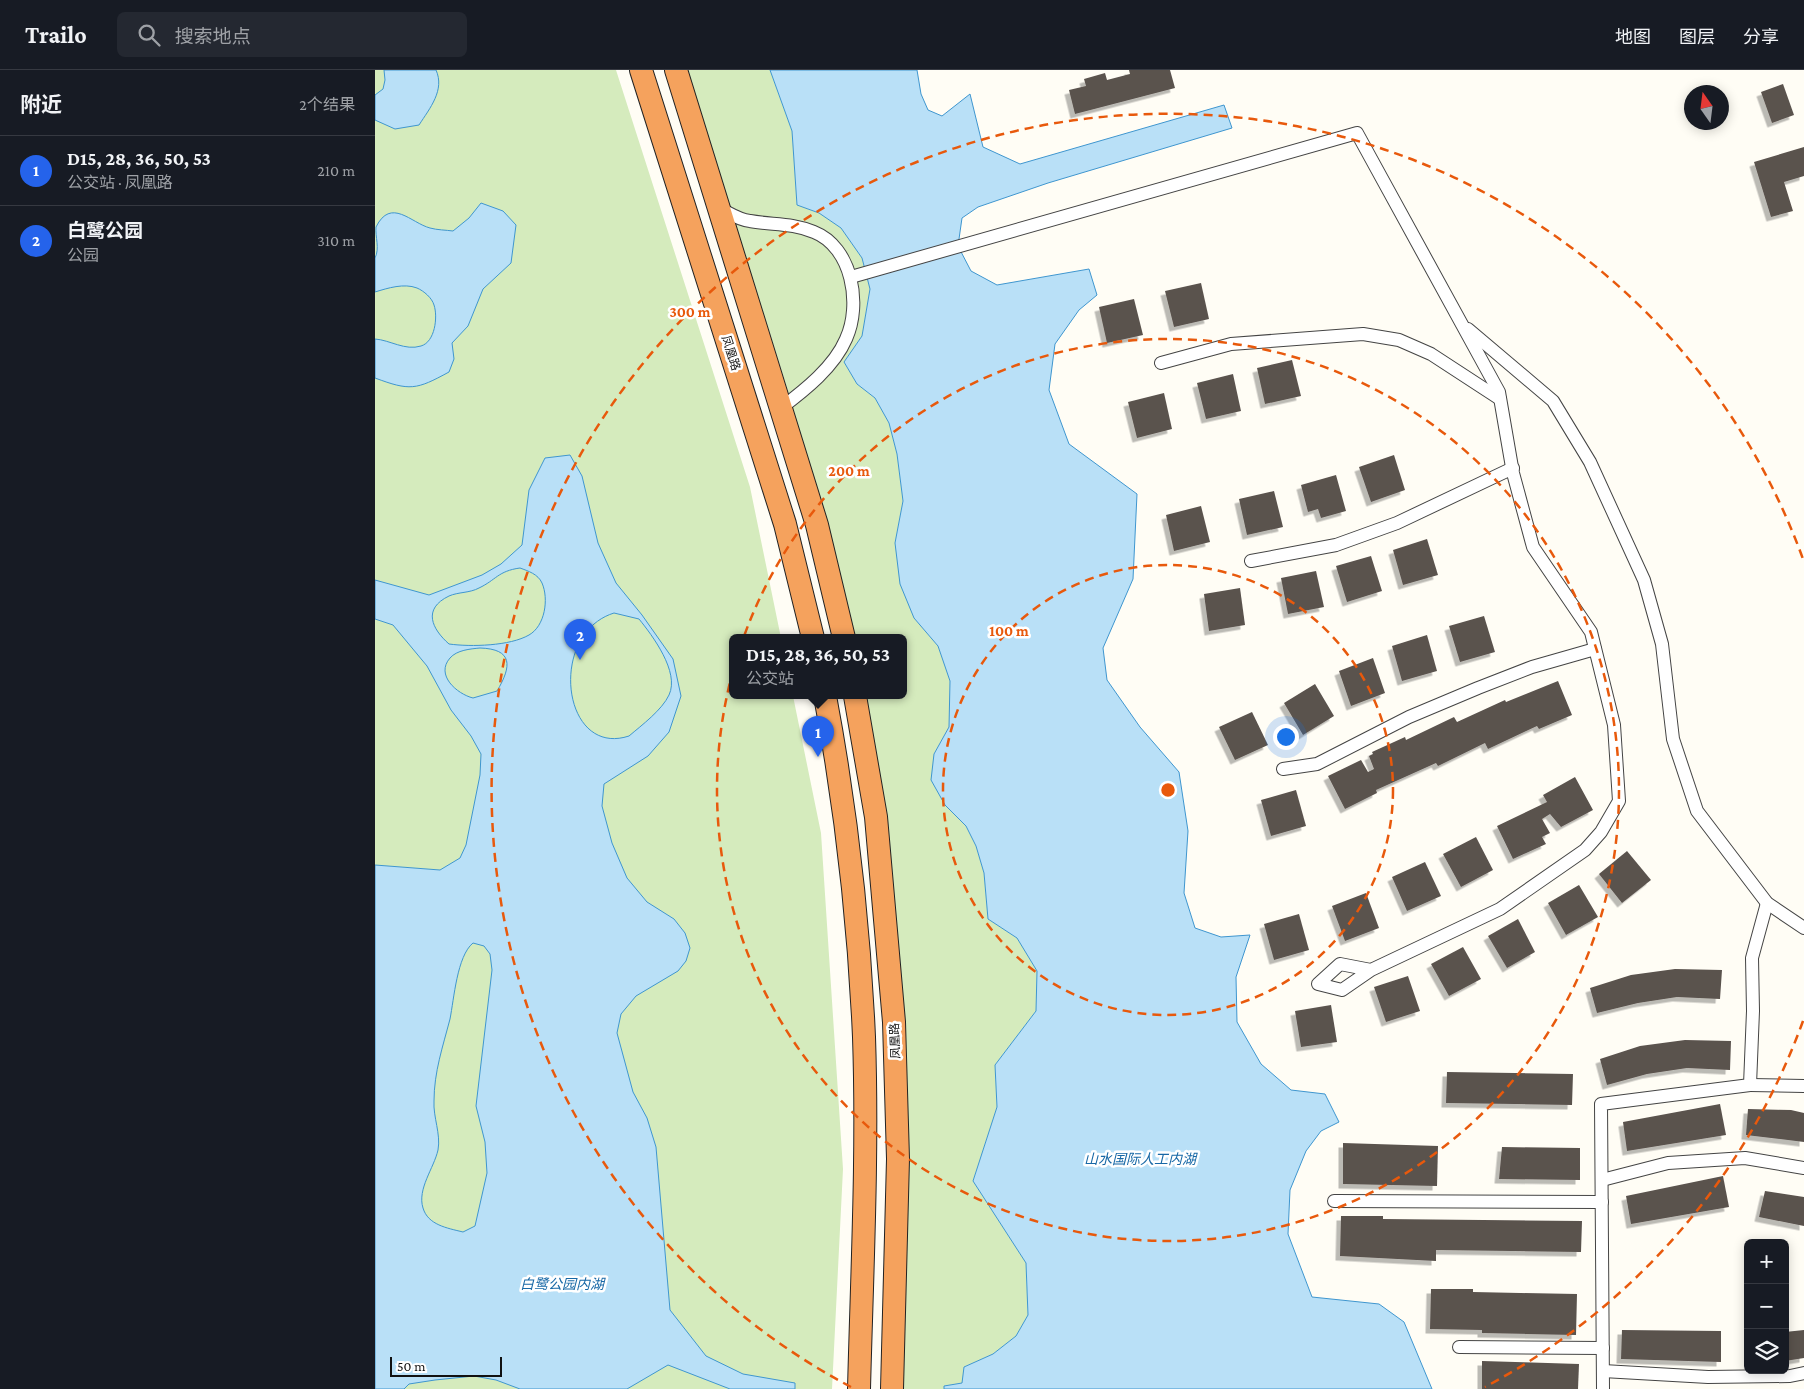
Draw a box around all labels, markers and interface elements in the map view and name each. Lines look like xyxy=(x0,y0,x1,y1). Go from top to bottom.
search box xyxy=(117,12,467,57)
text: Trailo xyxy=(25,21,87,48)
icon: search xyxy=(135,21,163,49)
text: 搜索地点 xyxy=(175,26,251,47)
text: 地图 xyxy=(1615,27,1651,47)
text: 图层 xyxy=(1679,27,1715,47)
text: 分享 xyxy=(1743,27,1779,47)
north arrow xyxy=(1684,85,1729,130)
text: 附近 xyxy=(20,93,62,117)
text: 2个结果 xyxy=(299,96,355,113)
text: D15, 28, 36, 50, 53 xyxy=(67,148,211,169)
text: 1 xyxy=(33,162,39,179)
text: 210 m xyxy=(317,162,355,179)
text: 公交站 · 凤凰路 xyxy=(67,174,173,191)
text: 白鹭公园 xyxy=(67,220,143,241)
text: 2 xyxy=(32,232,40,249)
text: 310 m xyxy=(317,232,355,249)
text: 公园 xyxy=(67,247,99,264)
text: 300 m xyxy=(669,304,711,320)
street label: 凤凰路 xyxy=(719,334,743,372)
text: 200 m xyxy=(828,463,870,479)
pin: 2 xyxy=(564,619,596,660)
text: 100 m xyxy=(989,623,1029,639)
popup xyxy=(729,634,907,699)
text: D15, 28, 36, 50, 53 xyxy=(746,644,890,665)
text: 公交站 xyxy=(746,670,794,687)
pin: 1 xyxy=(802,716,834,757)
your location xyxy=(1273,724,1299,750)
centre of rings xyxy=(1159,781,1177,799)
street label: 凤凰路 xyxy=(887,1023,903,1059)
water label: 山水国际人工内湖 xyxy=(1084,1151,1198,1167)
map controls xyxy=(1744,1239,1789,1374)
button: + xyxy=(1744,1239,1789,1284)
water label: 白鹭公园内湖 xyxy=(520,1276,606,1292)
button: − xyxy=(1744,1284,1789,1329)
button: layers xyxy=(1744,1329,1789,1374)
scale bar xyxy=(390,1354,503,1377)
text: 50 m xyxy=(397,1358,425,1374)

